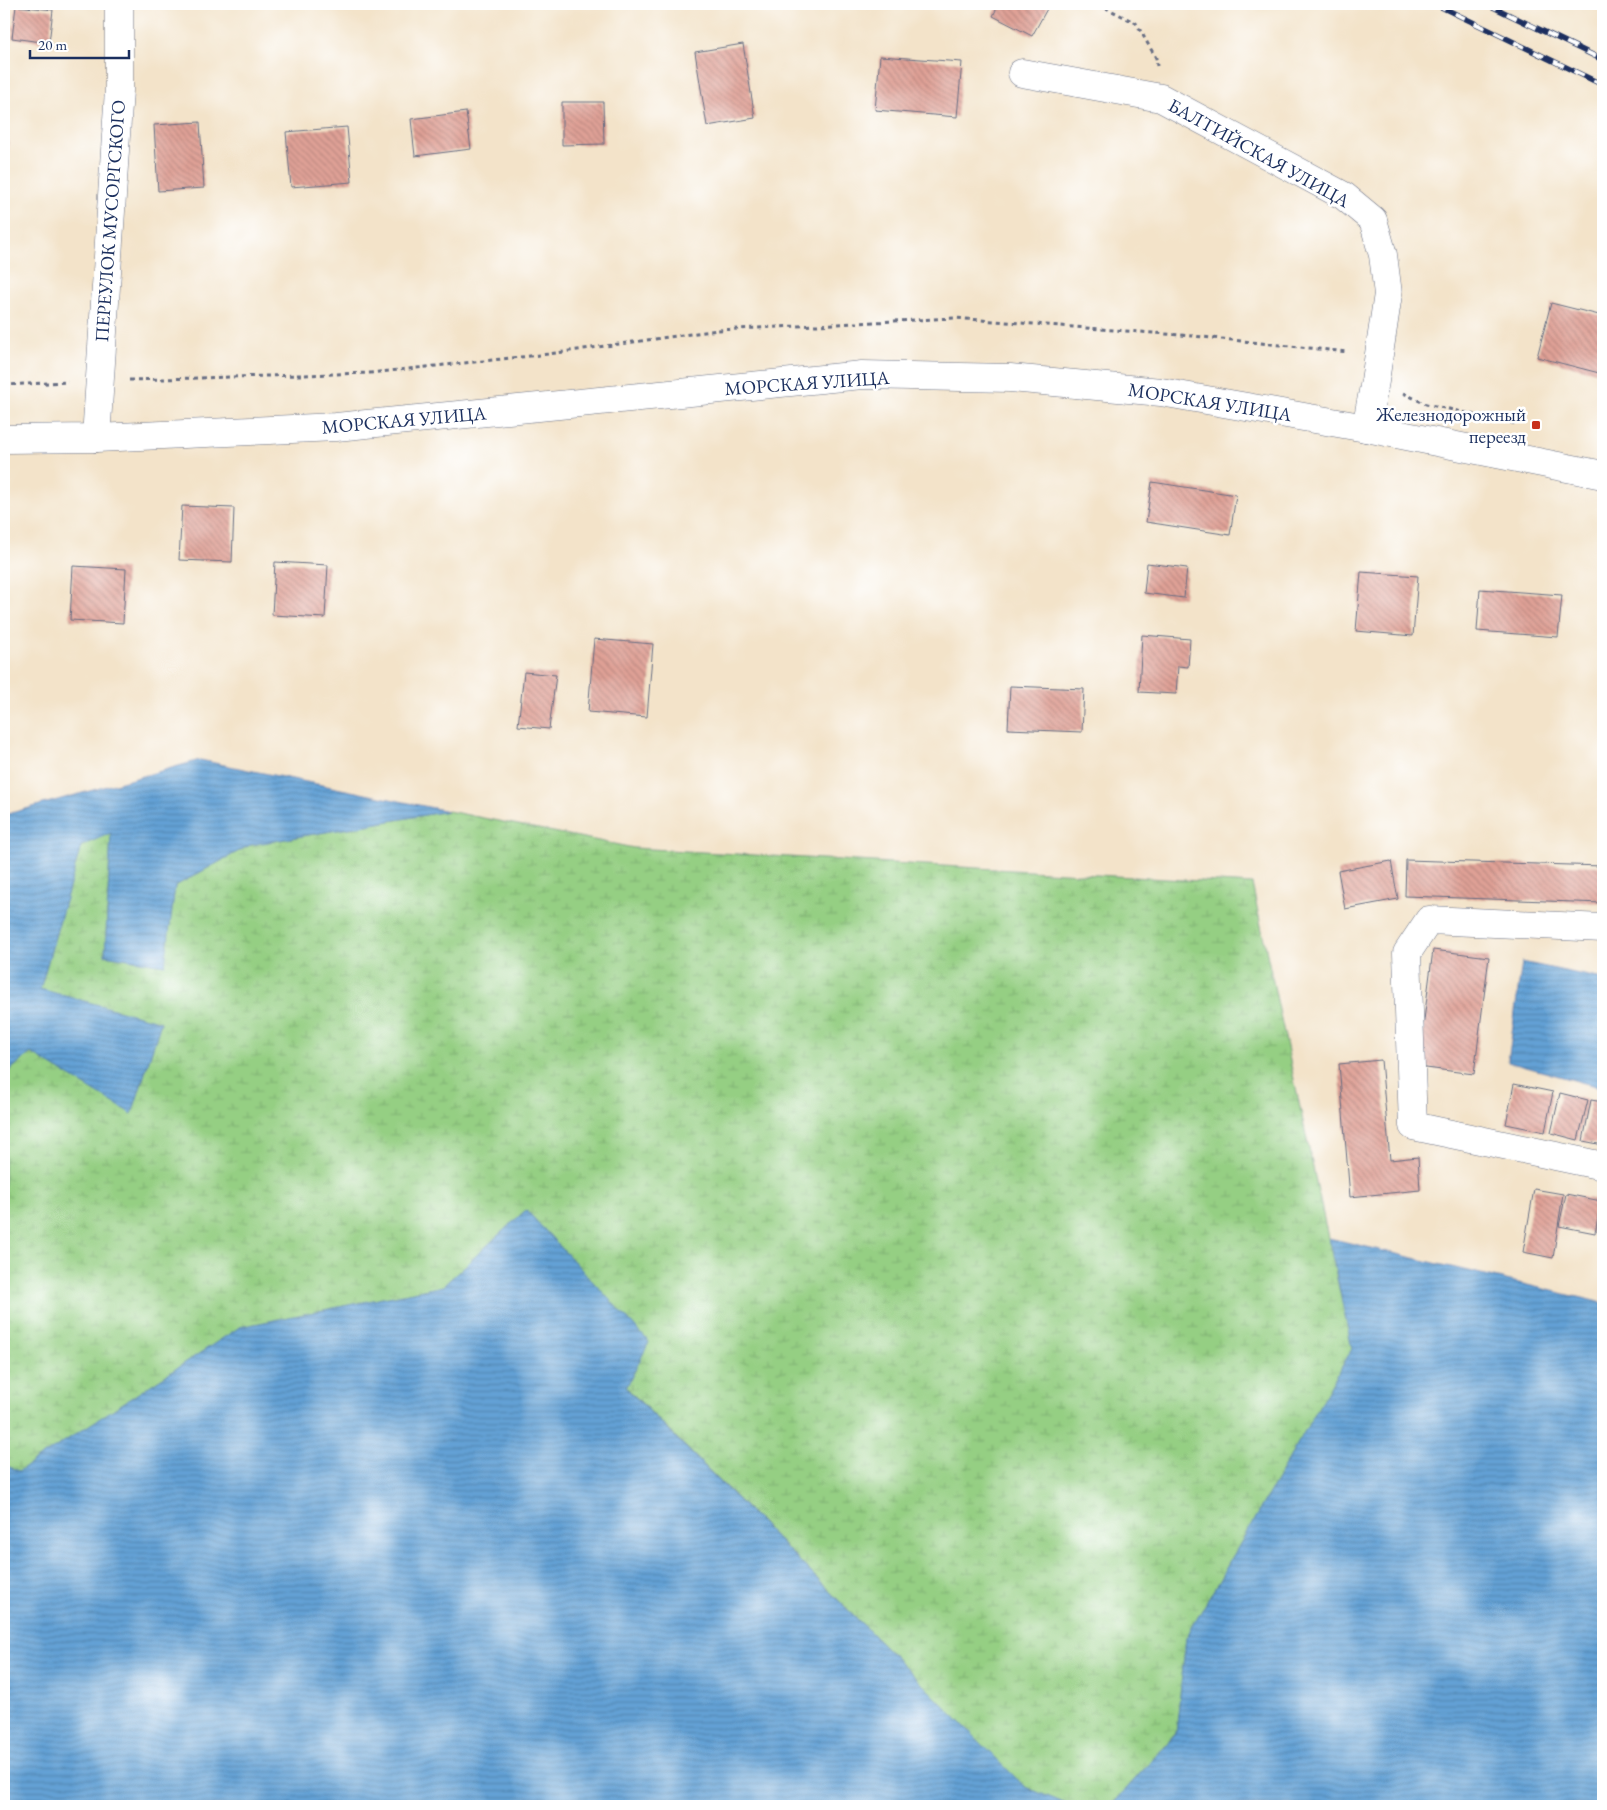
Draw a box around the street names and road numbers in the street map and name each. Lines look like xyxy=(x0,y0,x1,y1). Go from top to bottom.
street label: БАЛТИЙСКАЯ УЛИЦА xyxy=(1164,93,1355,214)
street label: ПЕРЕУЛОК МУСОРГСКОГО xyxy=(89,99,131,343)
street label: МОРСКАЯ УЛИЦА xyxy=(724,365,891,401)
street label: МОРСКАЯ УЛИЦА xyxy=(1126,377,1294,427)
street label: МОРСКАЯ УЛИЦА xyxy=(321,400,488,440)

